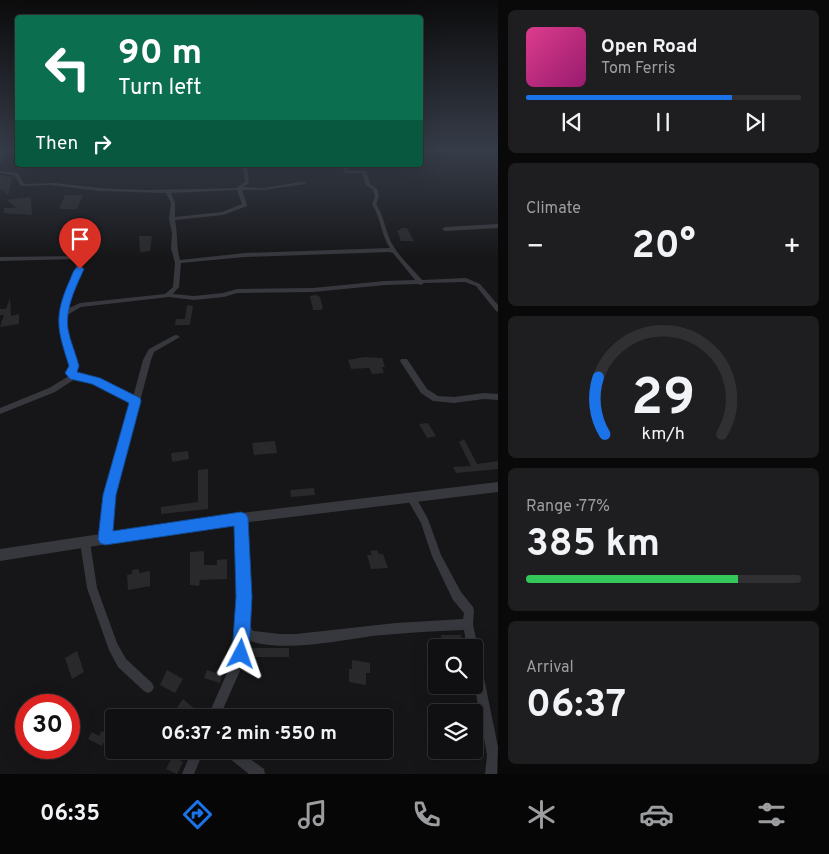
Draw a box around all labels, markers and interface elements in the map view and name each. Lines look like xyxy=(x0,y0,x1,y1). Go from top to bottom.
text: 90 m xyxy=(118,32,202,76)
icon: left xyxy=(35,35,100,100)
text: Open Road xyxy=(601,35,697,59)
text: Tom Ferris xyxy=(601,59,675,79)
text: Turn left xyxy=(118,75,201,102)
icon: previous xyxy=(558,108,586,136)
icon: pause xyxy=(649,108,677,136)
icon: next xyxy=(741,108,769,136)
icon: right xyxy=(88,130,116,158)
text: Then xyxy=(35,132,78,156)
text: Climate xyxy=(526,199,581,219)
pin xyxy=(59,218,101,269)
text: 20° xyxy=(631,223,696,272)
icon: arrive xyxy=(66,225,94,253)
text: − xyxy=(526,230,544,266)
text: + xyxy=(783,230,801,266)
text: 29 xyxy=(632,367,695,433)
text: km/h xyxy=(642,423,685,446)
text: Range · 77% xyxy=(526,497,610,517)
text: 385 km xyxy=(526,521,660,570)
position arrow xyxy=(214,627,266,679)
map controls xyxy=(428,639,483,759)
button: search xyxy=(428,639,483,694)
text: Arrival xyxy=(526,658,574,678)
text: 06:37 xyxy=(526,682,626,731)
speed limit sign: 30 xyxy=(15,694,80,759)
button: layers xyxy=(428,704,483,759)
text: 06:37 · 2 min · 550 m xyxy=(161,722,337,746)
icon: directions xyxy=(180,797,215,832)
icon: music xyxy=(295,797,330,832)
icon: phone xyxy=(409,797,444,832)
icon: climate xyxy=(524,797,559,832)
icon: car xyxy=(639,797,674,832)
icon: filters xyxy=(754,797,789,832)
text: 06:35 xyxy=(40,801,100,828)

